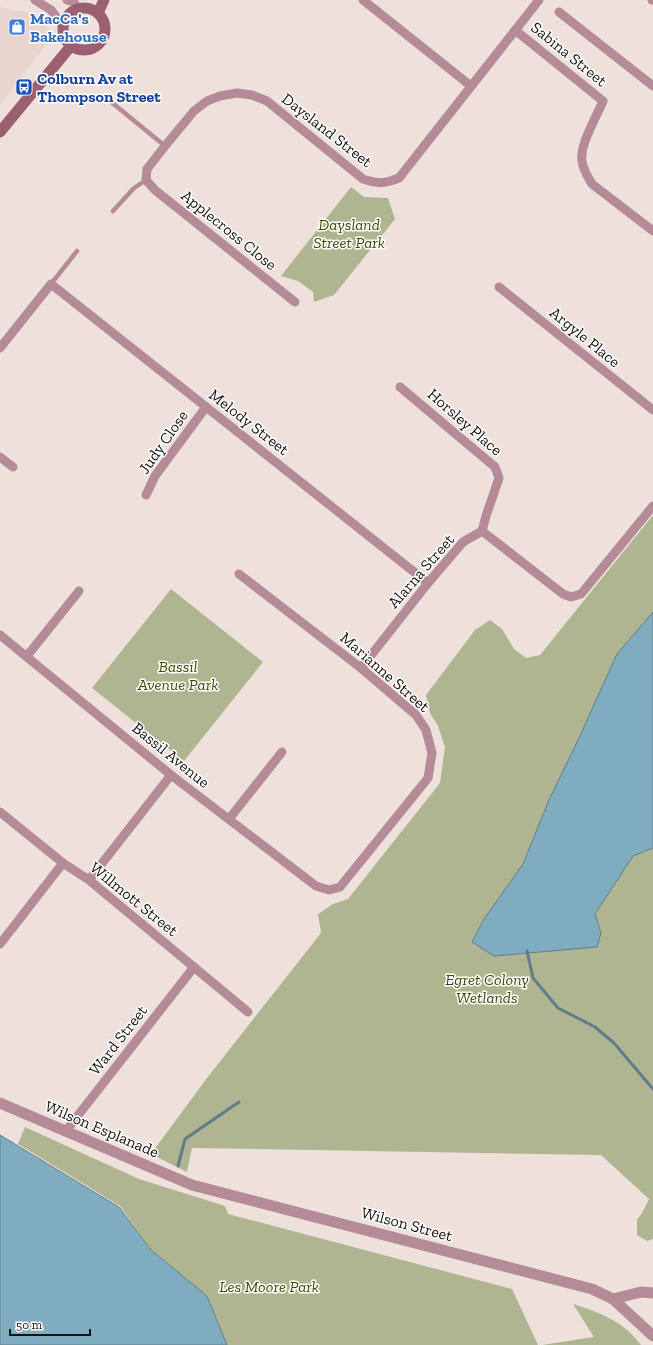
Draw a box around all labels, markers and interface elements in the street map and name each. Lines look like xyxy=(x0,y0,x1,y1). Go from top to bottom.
place label: MacCa's Bakehouse xyxy=(30,9,107,46)
shop icon: MacCa's Bakehouse xyxy=(7,17,27,37)
street label: Sabina Street xyxy=(527,18,611,90)
place label: Colburn Av at Thompson Street xyxy=(37,69,161,106)
bus stop icon: Colburn Av at Thompson Street xyxy=(14,77,34,97)
street label: Daysland Street xyxy=(278,89,376,171)
street label: Applecross Close xyxy=(178,186,280,274)
park label: Daysland Street Park xyxy=(313,215,385,252)
street label: Argyle Place xyxy=(546,303,624,371)
street label: Horsley Place xyxy=(424,384,506,460)
street label: Melody Street xyxy=(205,385,293,459)
street label: Judy Close xyxy=(134,407,192,477)
street label: Alarna Street xyxy=(384,530,458,612)
street label: Marianne Street xyxy=(336,628,434,716)
park label: Bassil Avenue Park xyxy=(137,657,218,694)
street label: Bassil Avenue xyxy=(129,718,213,792)
street label: Willmott Street xyxy=(86,858,182,940)
park label: Egret Colony Wetlands xyxy=(445,970,529,1007)
street label: Ward Street xyxy=(85,1001,151,1079)
street label: Wilson Esplanade xyxy=(42,1096,162,1162)
street label: Wilson Street xyxy=(359,1203,455,1245)
park label: Les Moore Park xyxy=(219,1277,319,1296)
scale bar xyxy=(10,1311,90,1337)
text: 50 m xyxy=(16,1318,43,1332)

